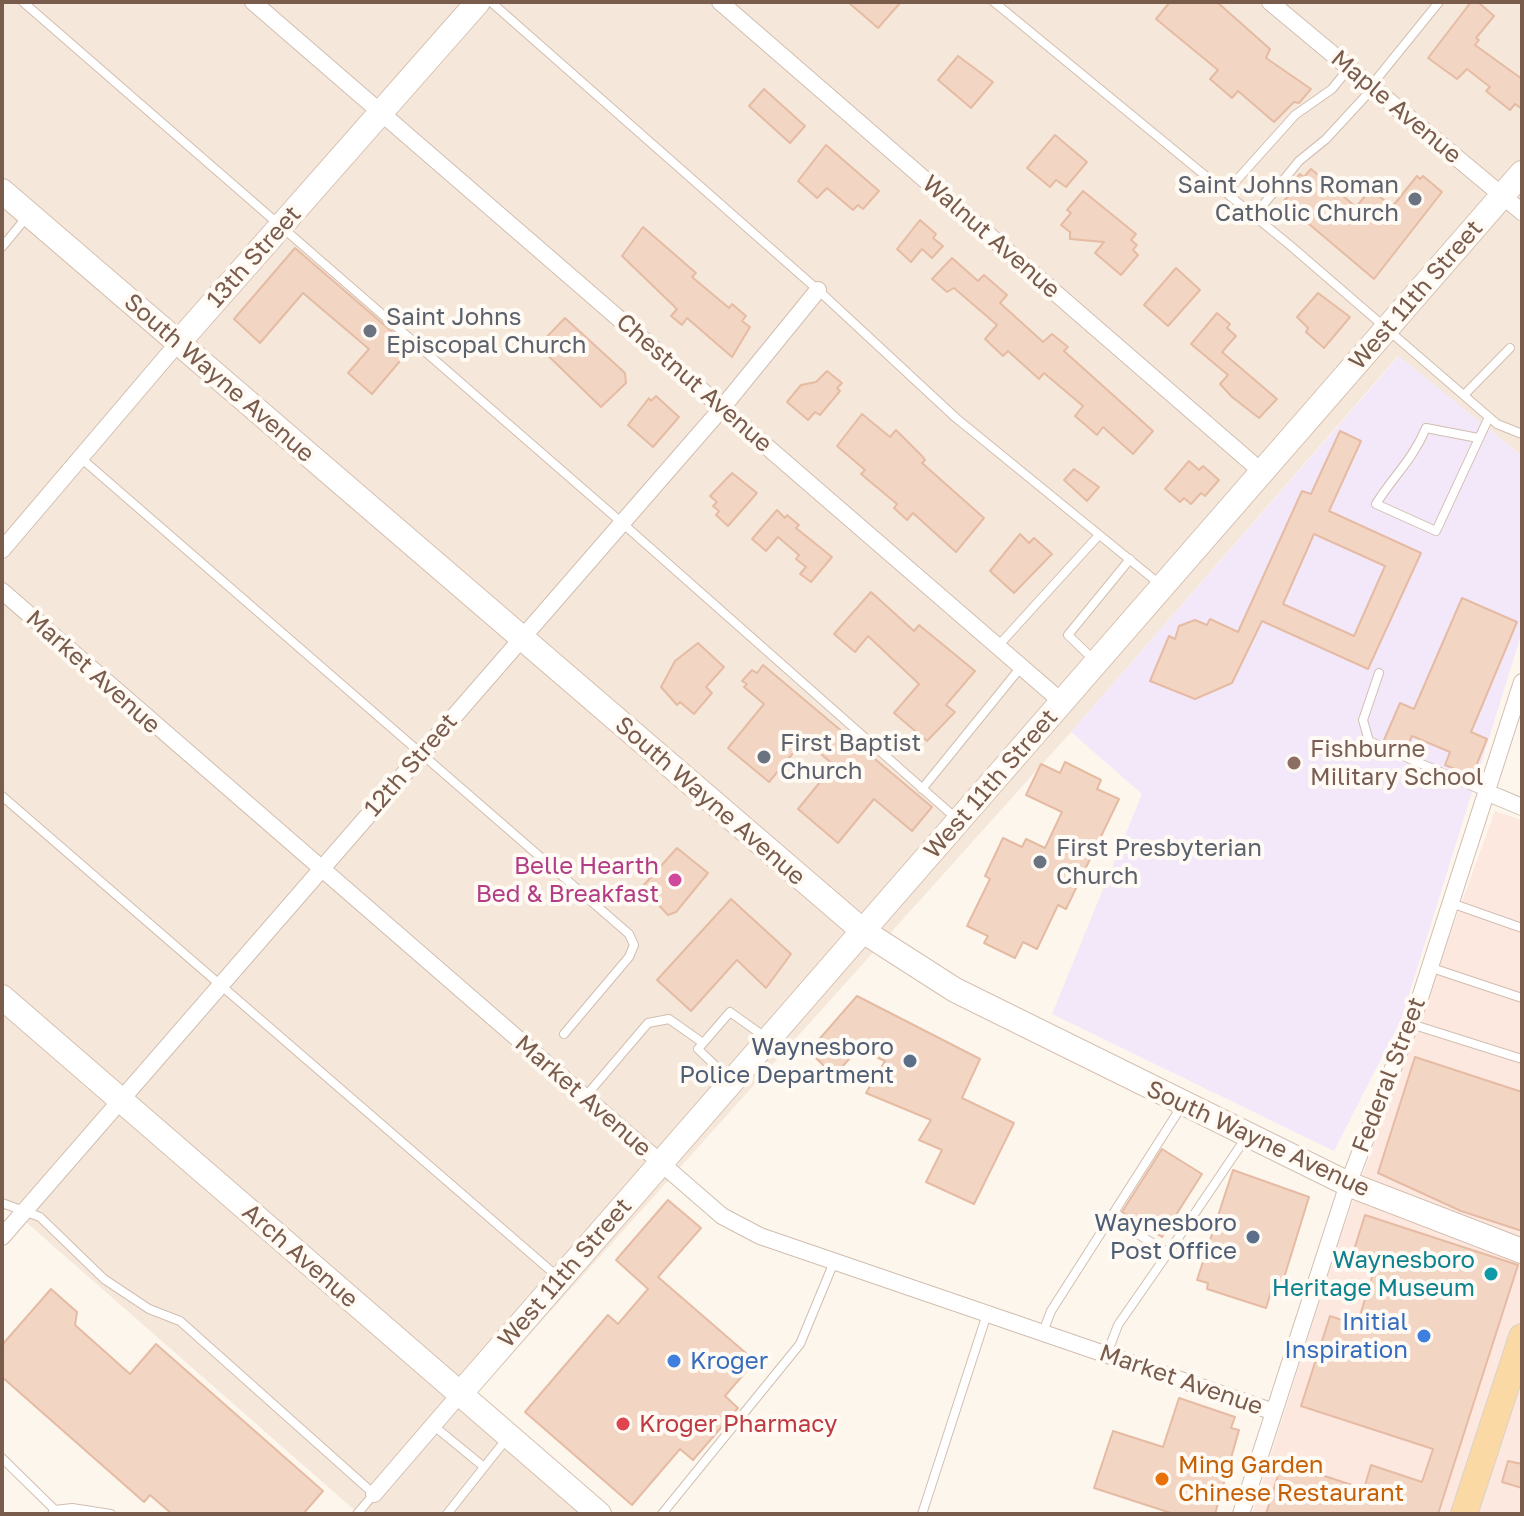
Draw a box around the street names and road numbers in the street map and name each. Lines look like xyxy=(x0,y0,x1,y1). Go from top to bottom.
street label: Maple Avenue xyxy=(1325,44,1467,170)
street label: Walnut Avenue xyxy=(916,169,1066,305)
street label: 13th Street xyxy=(201,200,307,314)
street label: West 11th Street xyxy=(1343,214,1489,376)
street label: South Wayne Avenue xyxy=(118,288,320,468)
street label: Chestnut Avenue xyxy=(610,308,778,458)
street label: Market Avenue xyxy=(20,604,166,740)
street label: West 11th Street xyxy=(918,703,1064,865)
street label: 12th Street xyxy=(358,708,464,822)
street label: South Wayne Avenue xyxy=(609,711,811,891)
street label: Federal Street xyxy=(1346,993,1432,1157)
street label: Market Avenue xyxy=(509,1029,657,1163)
street label: South Wayne Avenue xyxy=(1142,1075,1374,1203)
street label: West 11th Street xyxy=(492,1192,638,1354)
street label: Arch Avenue xyxy=(236,1198,364,1314)
street label: Market Avenue xyxy=(1096,1339,1266,1421)

